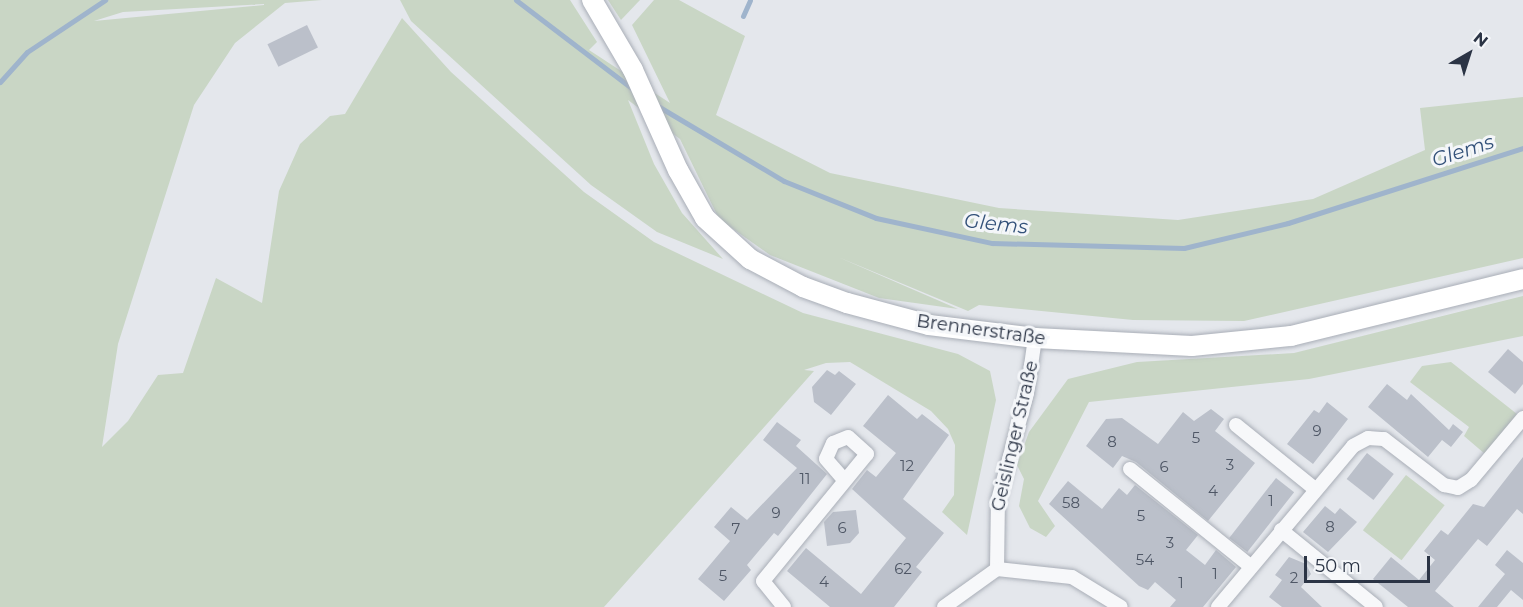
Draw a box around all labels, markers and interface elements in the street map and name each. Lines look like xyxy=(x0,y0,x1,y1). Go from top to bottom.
north arrow xyxy=(1439,24,1499,84)
text: N xyxy=(1470,28,1492,51)
water label: Glems xyxy=(1429,130,1497,172)
water label: Glems xyxy=(963,209,1029,239)
street label: Brennerstraße xyxy=(915,310,1047,350)
street label: Geislinger Straße xyxy=(987,359,1043,513)
house number: 9 xyxy=(1312,422,1322,440)
house number: 5 xyxy=(1192,429,1200,447)
house number: 8 xyxy=(1107,433,1117,451)
house number: 3 xyxy=(1226,456,1234,474)
house number: 12 xyxy=(900,457,914,475)
house number: 6 xyxy=(1159,458,1169,476)
house number: 11 xyxy=(800,470,810,488)
house number: 4 xyxy=(1208,482,1218,500)
house number: 1 xyxy=(1268,492,1274,510)
house number: 58 xyxy=(1062,494,1080,512)
house number: 9 xyxy=(771,504,781,522)
house number: 5 xyxy=(1137,507,1145,525)
house number: 8 xyxy=(1325,518,1335,536)
house number: 6 xyxy=(837,519,847,537)
house number: 7 xyxy=(732,520,740,538)
house number: 3 xyxy=(1166,534,1174,552)
scale bar xyxy=(1307,544,1433,582)
house number: 54 xyxy=(1136,551,1154,569)
text: 50 m xyxy=(1315,555,1361,577)
house number: 62 xyxy=(894,560,912,578)
house number: 1 xyxy=(1212,565,1218,583)
house number: 5 xyxy=(719,567,727,585)
house number: 2 xyxy=(1290,569,1298,587)
house number: 4 xyxy=(819,573,829,591)
house number: 1 xyxy=(1178,574,1184,592)

